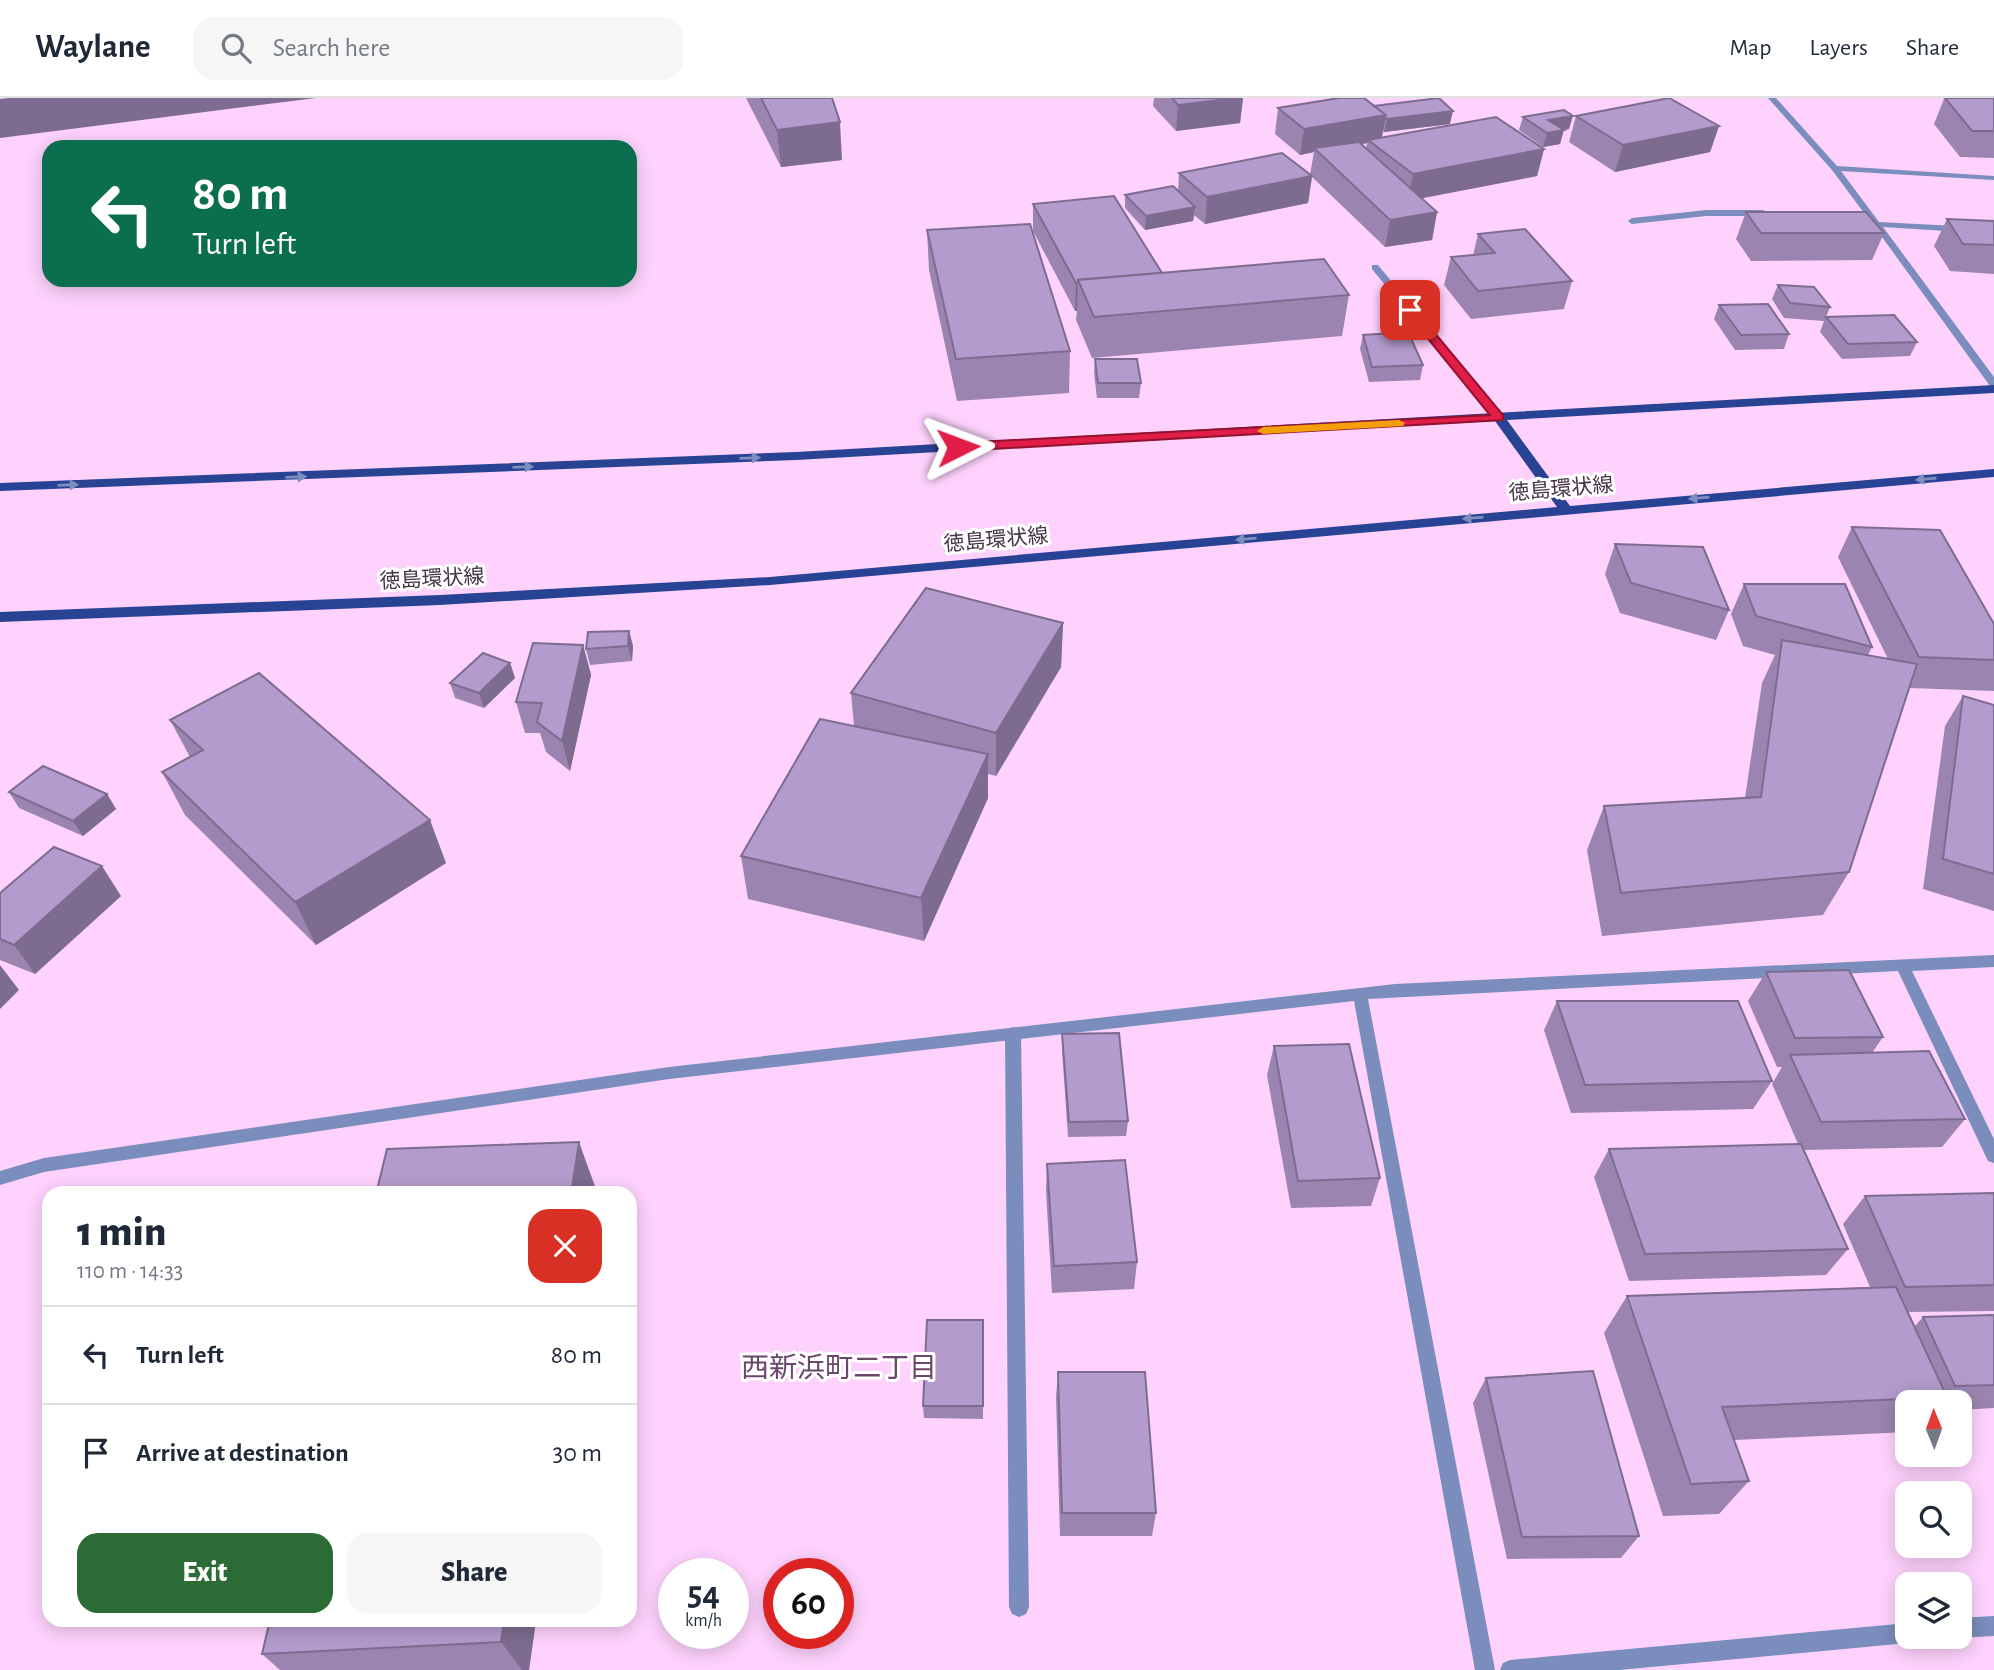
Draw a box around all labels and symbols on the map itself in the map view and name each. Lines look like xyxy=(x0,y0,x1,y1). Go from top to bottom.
pin xyxy=(1380,280,1440,340)
position arrow xyxy=(921,410,995,484)
one-way arrow xyxy=(739,452,761,463)
one-way arrow xyxy=(512,462,534,473)
one-way arrow xyxy=(285,472,307,483)
street label: 徳島環状線 xyxy=(1508,473,1614,504)
one-way arrow xyxy=(1915,474,1937,485)
one-way arrow xyxy=(57,479,79,491)
one-way arrow xyxy=(1688,493,1710,504)
one-way arrow xyxy=(1462,513,1484,524)
street label: 徳島環状線 xyxy=(943,524,1049,555)
one-way arrow xyxy=(1235,534,1257,545)
street label: 徳島環状線 xyxy=(379,565,485,592)
district label: 西新浜町二丁目 xyxy=(741,1353,937,1383)
north arrow xyxy=(1895,1390,1972,1466)
speed limit sign: 60 xyxy=(763,1558,854,1649)

